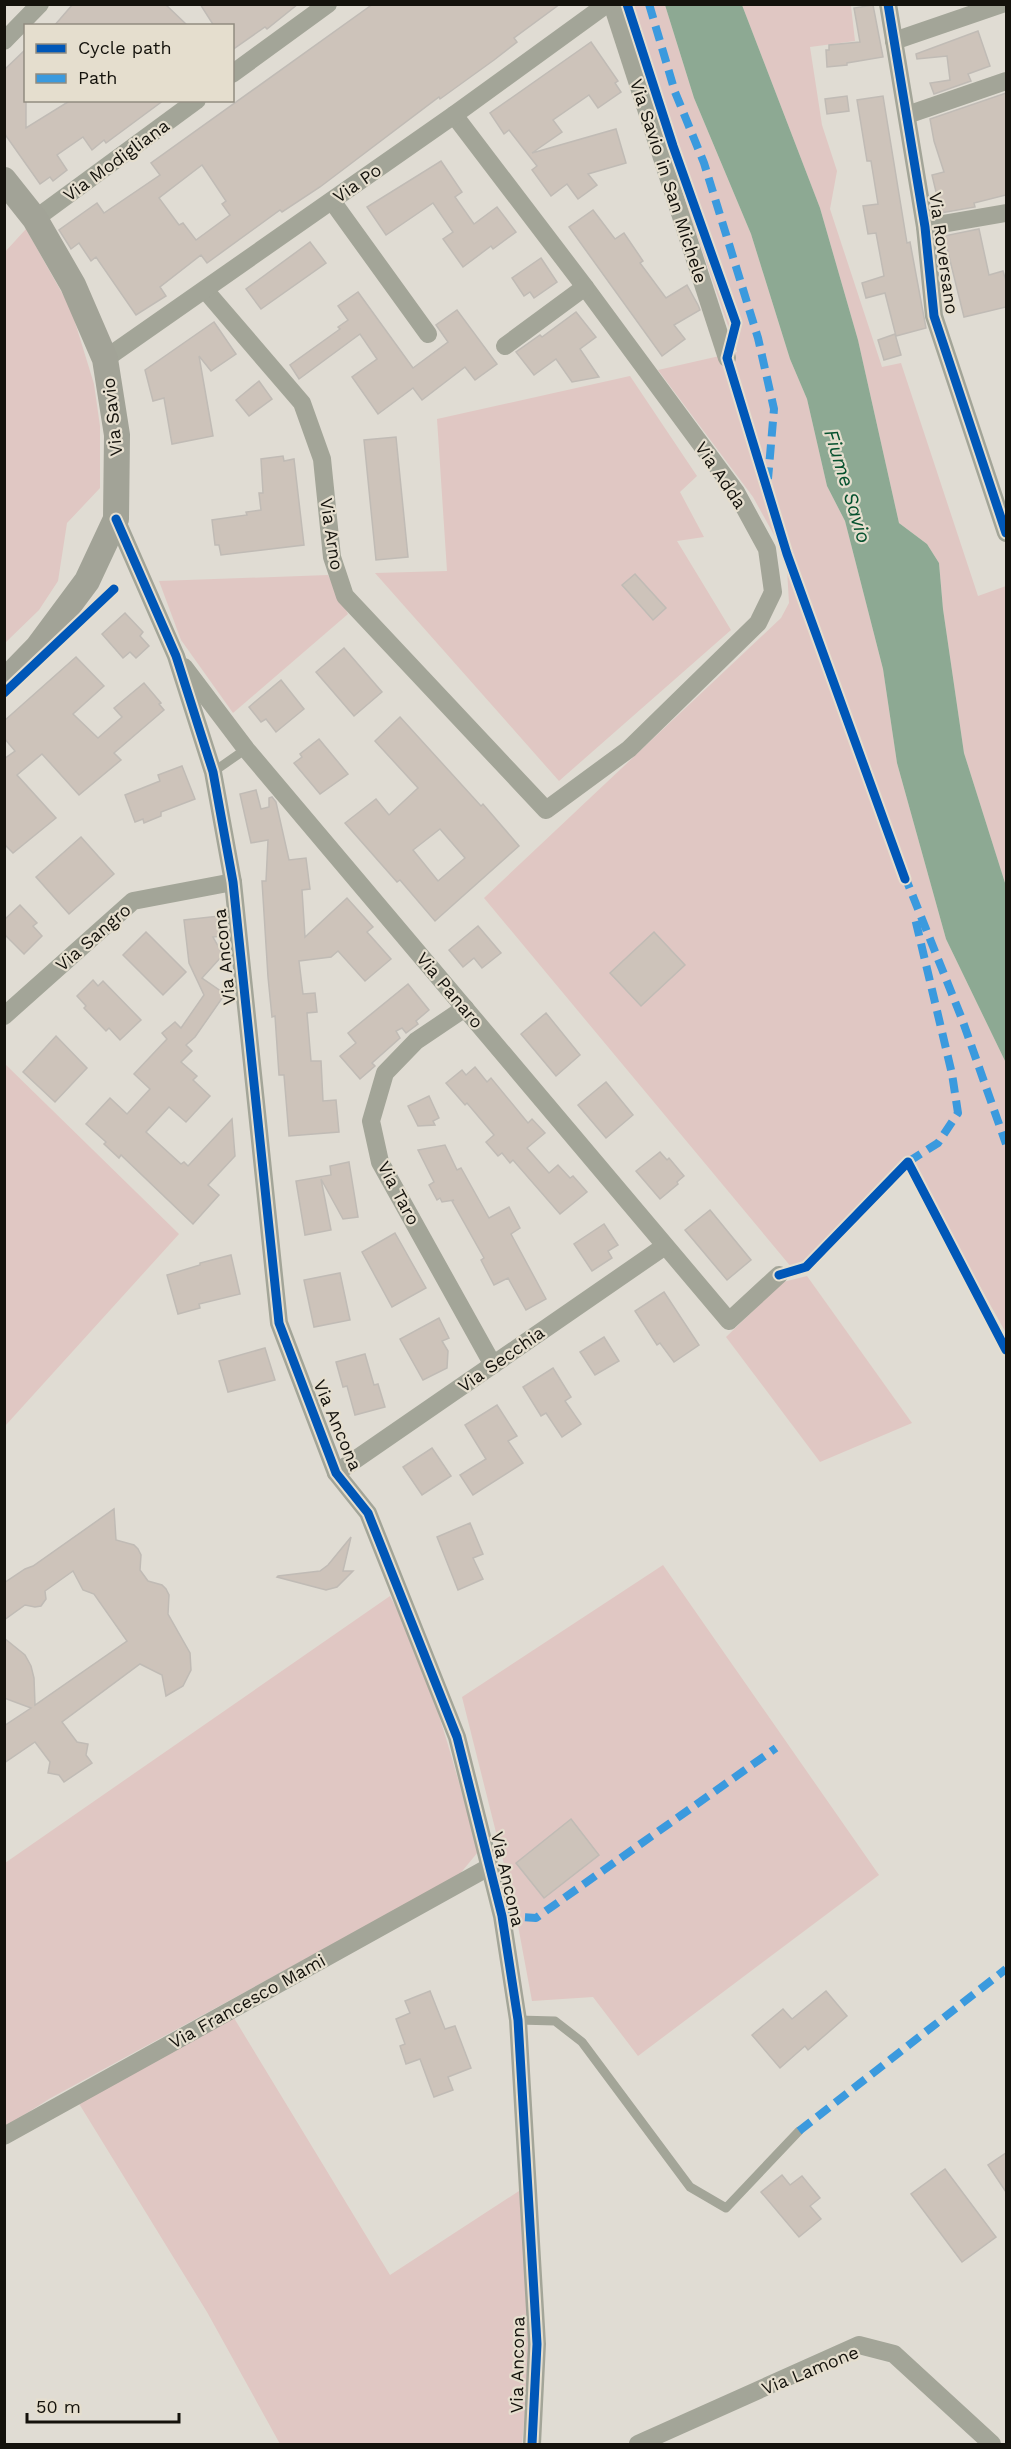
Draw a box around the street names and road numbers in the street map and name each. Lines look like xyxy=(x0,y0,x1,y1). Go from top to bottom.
street label: Via Savio in San Michele xyxy=(626,76,712,286)
street label: Via Modigliana xyxy=(59,115,173,205)
street label: Via Po xyxy=(329,159,385,207)
street label: Via Roversano xyxy=(925,191,963,315)
street label: Via Savio xyxy=(97,377,127,457)
street label: Via Adda xyxy=(691,438,751,512)
street label: Via Arno xyxy=(316,496,348,572)
street label: Via Sangro xyxy=(51,899,135,975)
street label: Via Ancona xyxy=(208,908,240,1006)
street label: Via Panaro xyxy=(412,948,488,1032)
street label: Via Taro xyxy=(374,1158,424,1228)
street label: Via Secchia xyxy=(454,1322,548,1396)
street label: Via Ancona xyxy=(309,1376,367,1474)
street label: Via Ancona xyxy=(487,1829,529,1929)
street label: Via Francesco Mami xyxy=(165,1949,329,2053)
street label: Via Ancona xyxy=(506,2316,528,2414)
street label: Via Lamone xyxy=(758,2341,862,2399)

